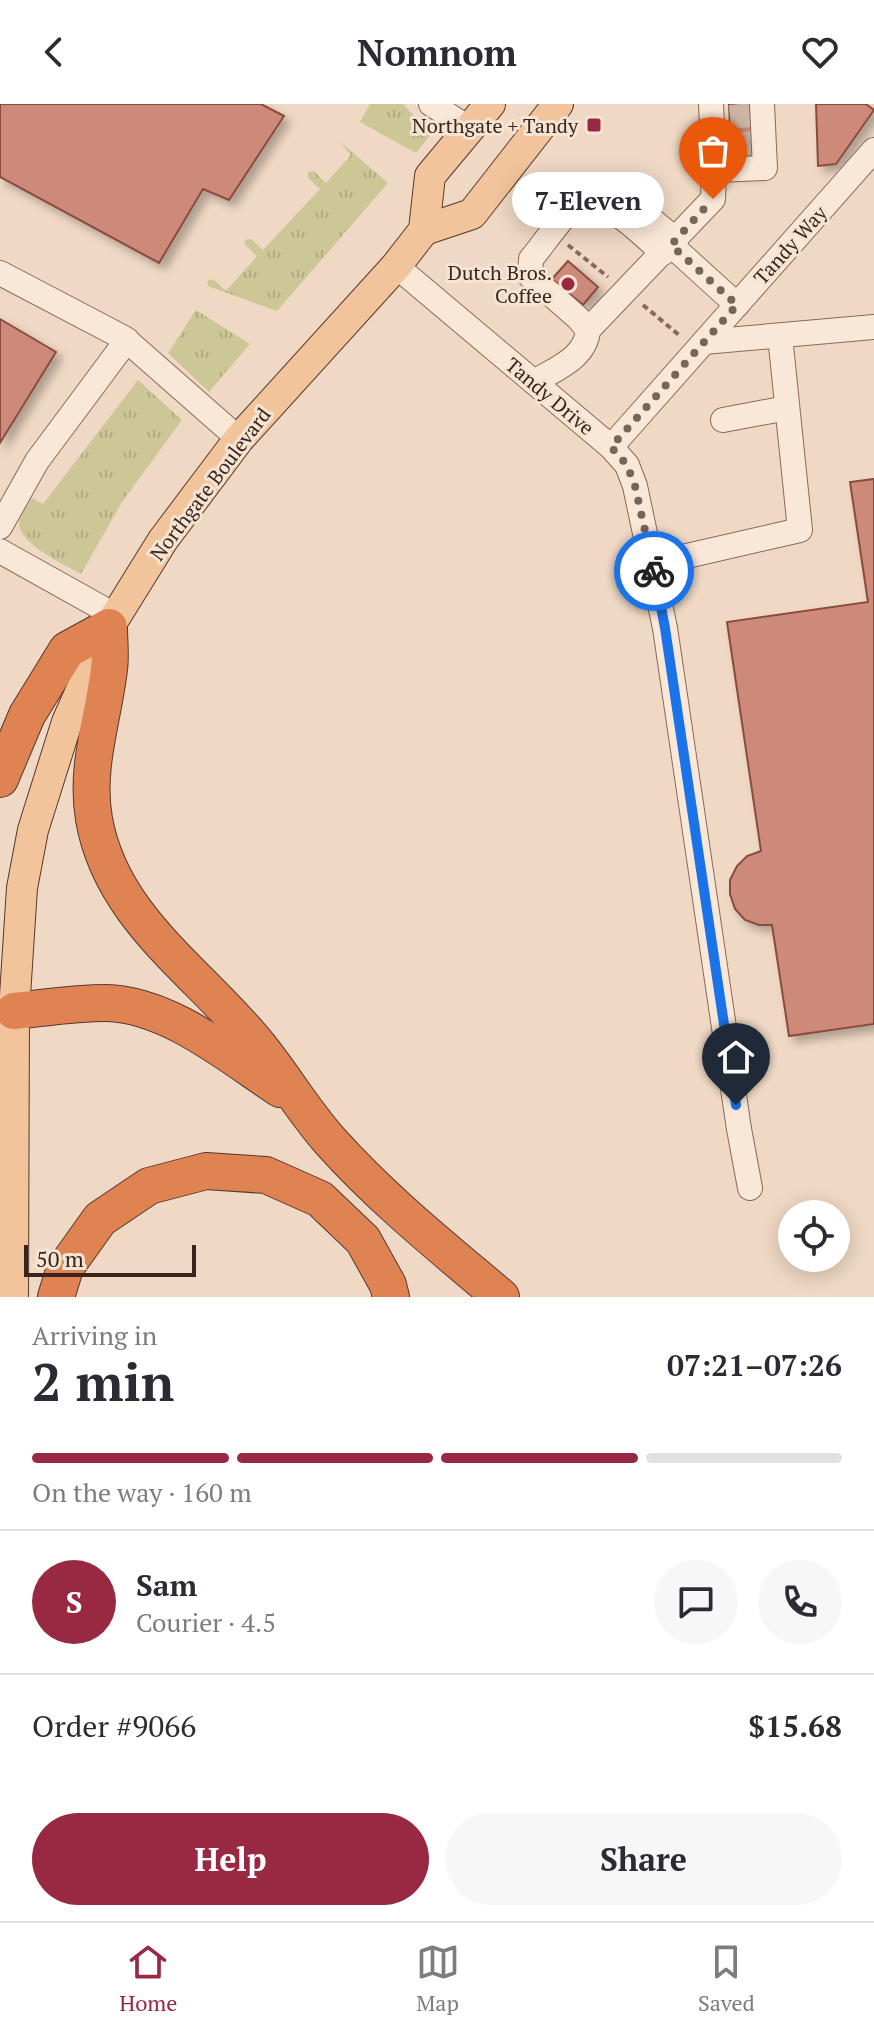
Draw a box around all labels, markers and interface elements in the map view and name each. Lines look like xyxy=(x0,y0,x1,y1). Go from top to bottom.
text: Nomnom xyxy=(357,29,517,76)
icon: back xyxy=(32,30,76,74)
icon: heart xyxy=(798,30,842,74)
place label: Northgate + Tandy xyxy=(412,112,579,139)
marker: Northgate + Tandy xyxy=(585,116,603,134)
pin xyxy=(679,117,747,199)
icon: bag xyxy=(691,129,735,173)
callout: 7-Eleven xyxy=(513,171,665,227)
text: 7-Eleven xyxy=(535,183,641,217)
street label: Tandy Way xyxy=(747,199,833,290)
place label: Dutch Bros. Coffee xyxy=(448,259,552,309)
marker: Dutch Bros. Coffee xyxy=(559,275,577,293)
street label: Tandy Drive xyxy=(500,351,600,441)
street label: Northgate Boulevard xyxy=(144,402,276,566)
courier xyxy=(614,531,694,611)
icon: bike xyxy=(632,549,676,593)
pin xyxy=(702,1023,770,1105)
icon: home xyxy=(714,1035,758,1079)
map controls xyxy=(778,1200,850,1272)
button: locate xyxy=(778,1200,850,1272)
scale bar xyxy=(24,1241,196,1277)
text: 50 m xyxy=(36,1244,84,1273)
text: Arriving in xyxy=(32,1318,157,1352)
text: 07:21–07:26 xyxy=(667,1345,842,1385)
text: 2 min xyxy=(32,1347,174,1416)
text: On the way · 160 m xyxy=(32,1475,252,1509)
button: chat xyxy=(654,1560,738,1644)
button: phone xyxy=(758,1560,842,1644)
text: Sam xyxy=(136,1565,197,1605)
text: S xyxy=(66,1582,82,1622)
text: Courier · 4.5 xyxy=(136,1605,276,1639)
text: Order #9066 xyxy=(32,1706,196,1746)
text: $15.68 xyxy=(748,1706,842,1746)
button: Help xyxy=(32,1813,429,1905)
button: Share xyxy=(445,1813,842,1905)
tab: Home xyxy=(119,1940,177,2017)
tab: Map xyxy=(416,1940,460,2017)
tab: Saved xyxy=(698,1940,755,2017)

